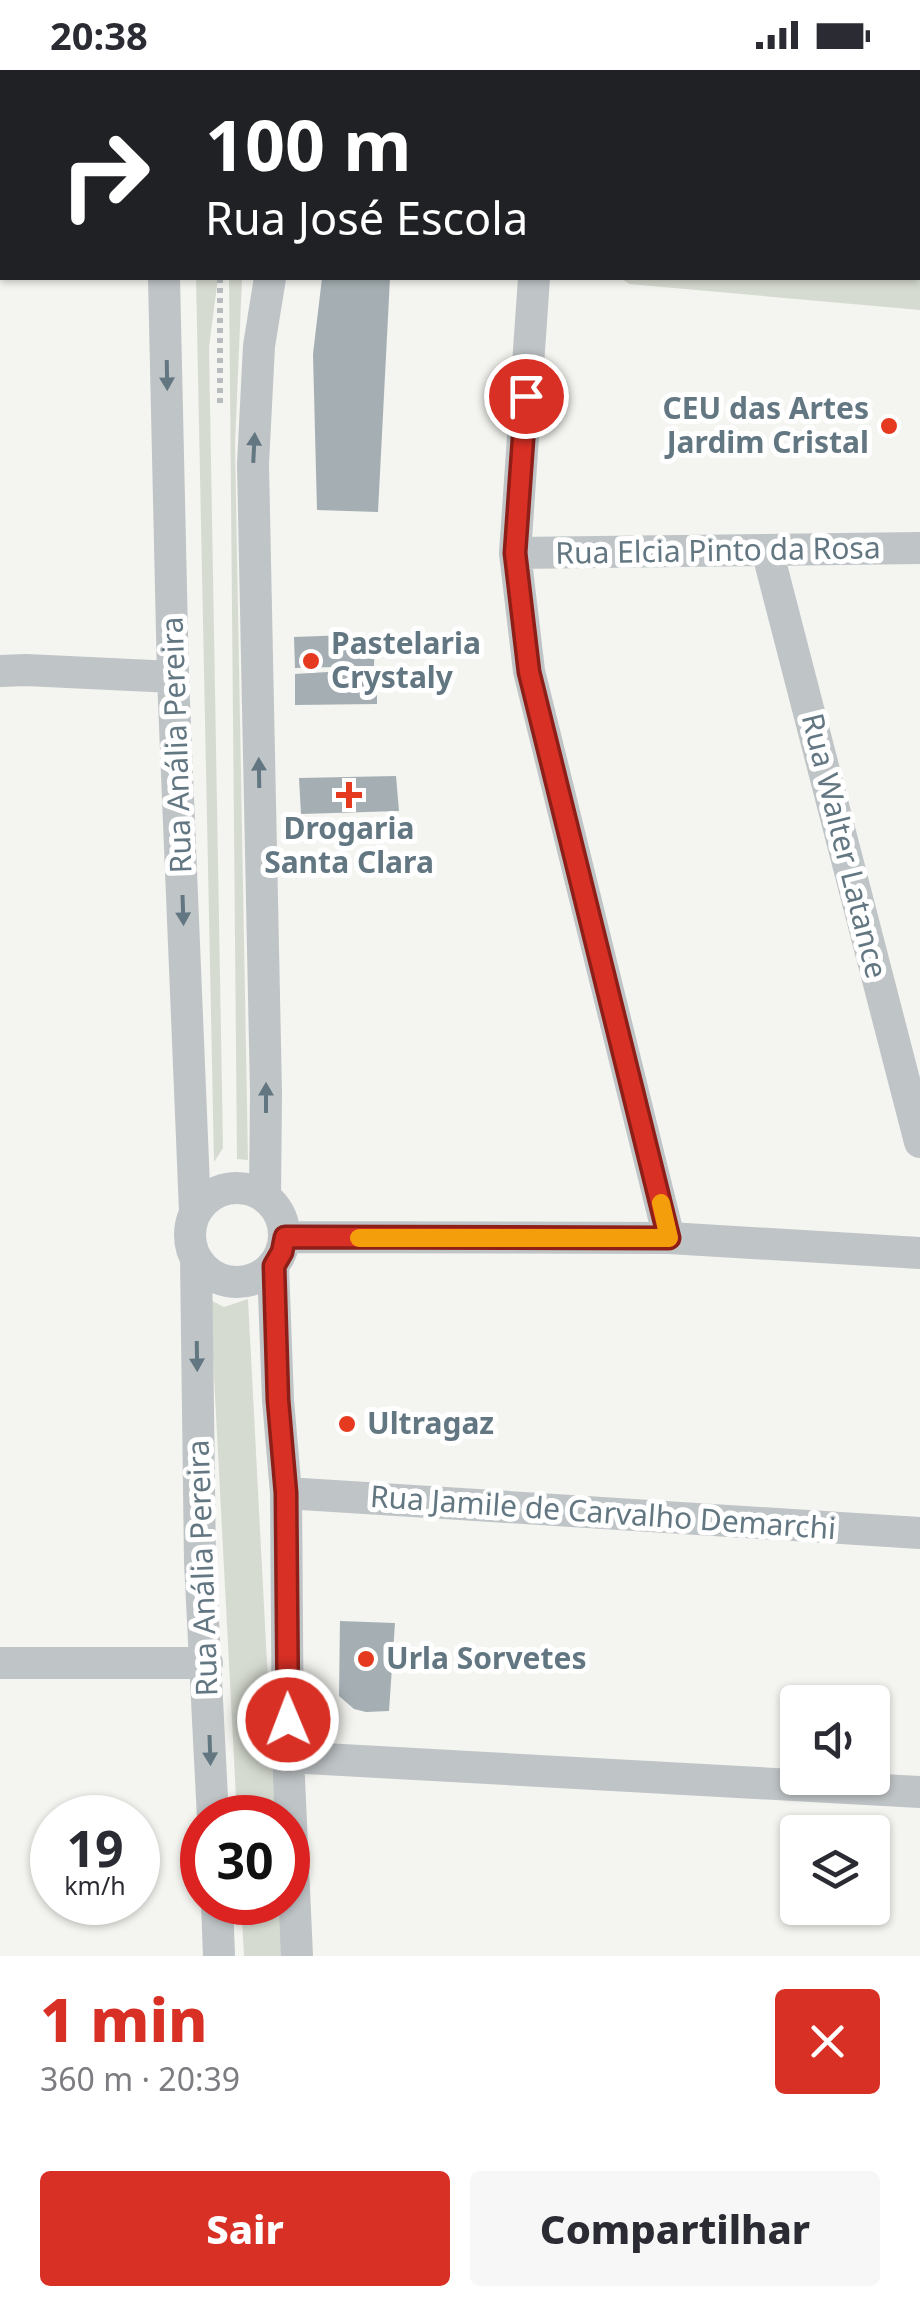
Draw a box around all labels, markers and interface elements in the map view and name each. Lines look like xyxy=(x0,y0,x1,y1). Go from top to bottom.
text: 20:38 xyxy=(50,9,148,61)
text: 100 m xyxy=(205,96,412,192)
icon: right xyxy=(40,110,170,240)
text: Rua José Escola xyxy=(205,187,528,248)
pin xyxy=(484,354,569,439)
one-way arrow xyxy=(159,359,175,391)
icon: arrive xyxy=(499,369,554,424)
place label: CEU das Artes Jardim Cristal xyxy=(663,387,869,462)
marker: CEU das Artes Jardim Cristal xyxy=(878,415,900,437)
one-way arrow xyxy=(246,432,262,464)
street label: Rua Elcia Pinto da Rosa xyxy=(555,526,881,573)
street label: Rua Anália Pereira xyxy=(151,616,200,874)
place label: Pastelaria Crystaly xyxy=(331,622,481,697)
marker: Pastelaria Crystaly xyxy=(300,650,322,672)
street label: Rua Walter Latance xyxy=(793,709,898,982)
one-way arrow xyxy=(251,757,267,789)
marker: Drogaria Santa Clara xyxy=(338,784,360,806)
place label: Drogaria Santa Clara xyxy=(264,807,434,882)
one-way arrow xyxy=(175,894,191,926)
one-way arrow xyxy=(258,1082,274,1114)
one-way arrow xyxy=(189,1340,205,1372)
place label: Ultragaz xyxy=(367,1402,494,1443)
marker: Ultragaz xyxy=(336,1413,358,1435)
street label: Rua Anália Pereira xyxy=(177,1439,226,1697)
street label: Rua Jamile de Carvalho Demarchi xyxy=(369,1475,837,1548)
place label: Urla Sorvetes xyxy=(386,1637,587,1678)
marker: Urla Sorvetes xyxy=(355,1648,377,1670)
position arrow xyxy=(236,1668,340,1772)
map controls xyxy=(780,1685,890,1925)
button: sound xyxy=(780,1685,890,1795)
one-way arrow xyxy=(202,1735,218,1767)
speed limit sign: 30 xyxy=(180,1795,310,1925)
text: 19 xyxy=(66,1814,124,1882)
button: layers xyxy=(780,1815,890,1925)
text: km/h xyxy=(64,1868,126,1902)
text: 1 min xyxy=(40,1978,208,2060)
button: close xyxy=(775,1989,880,2094)
text: 360 m · 20:39 xyxy=(40,2057,240,2100)
button: Sair xyxy=(40,2171,450,2286)
button: Compartilhar xyxy=(470,2171,880,2286)

